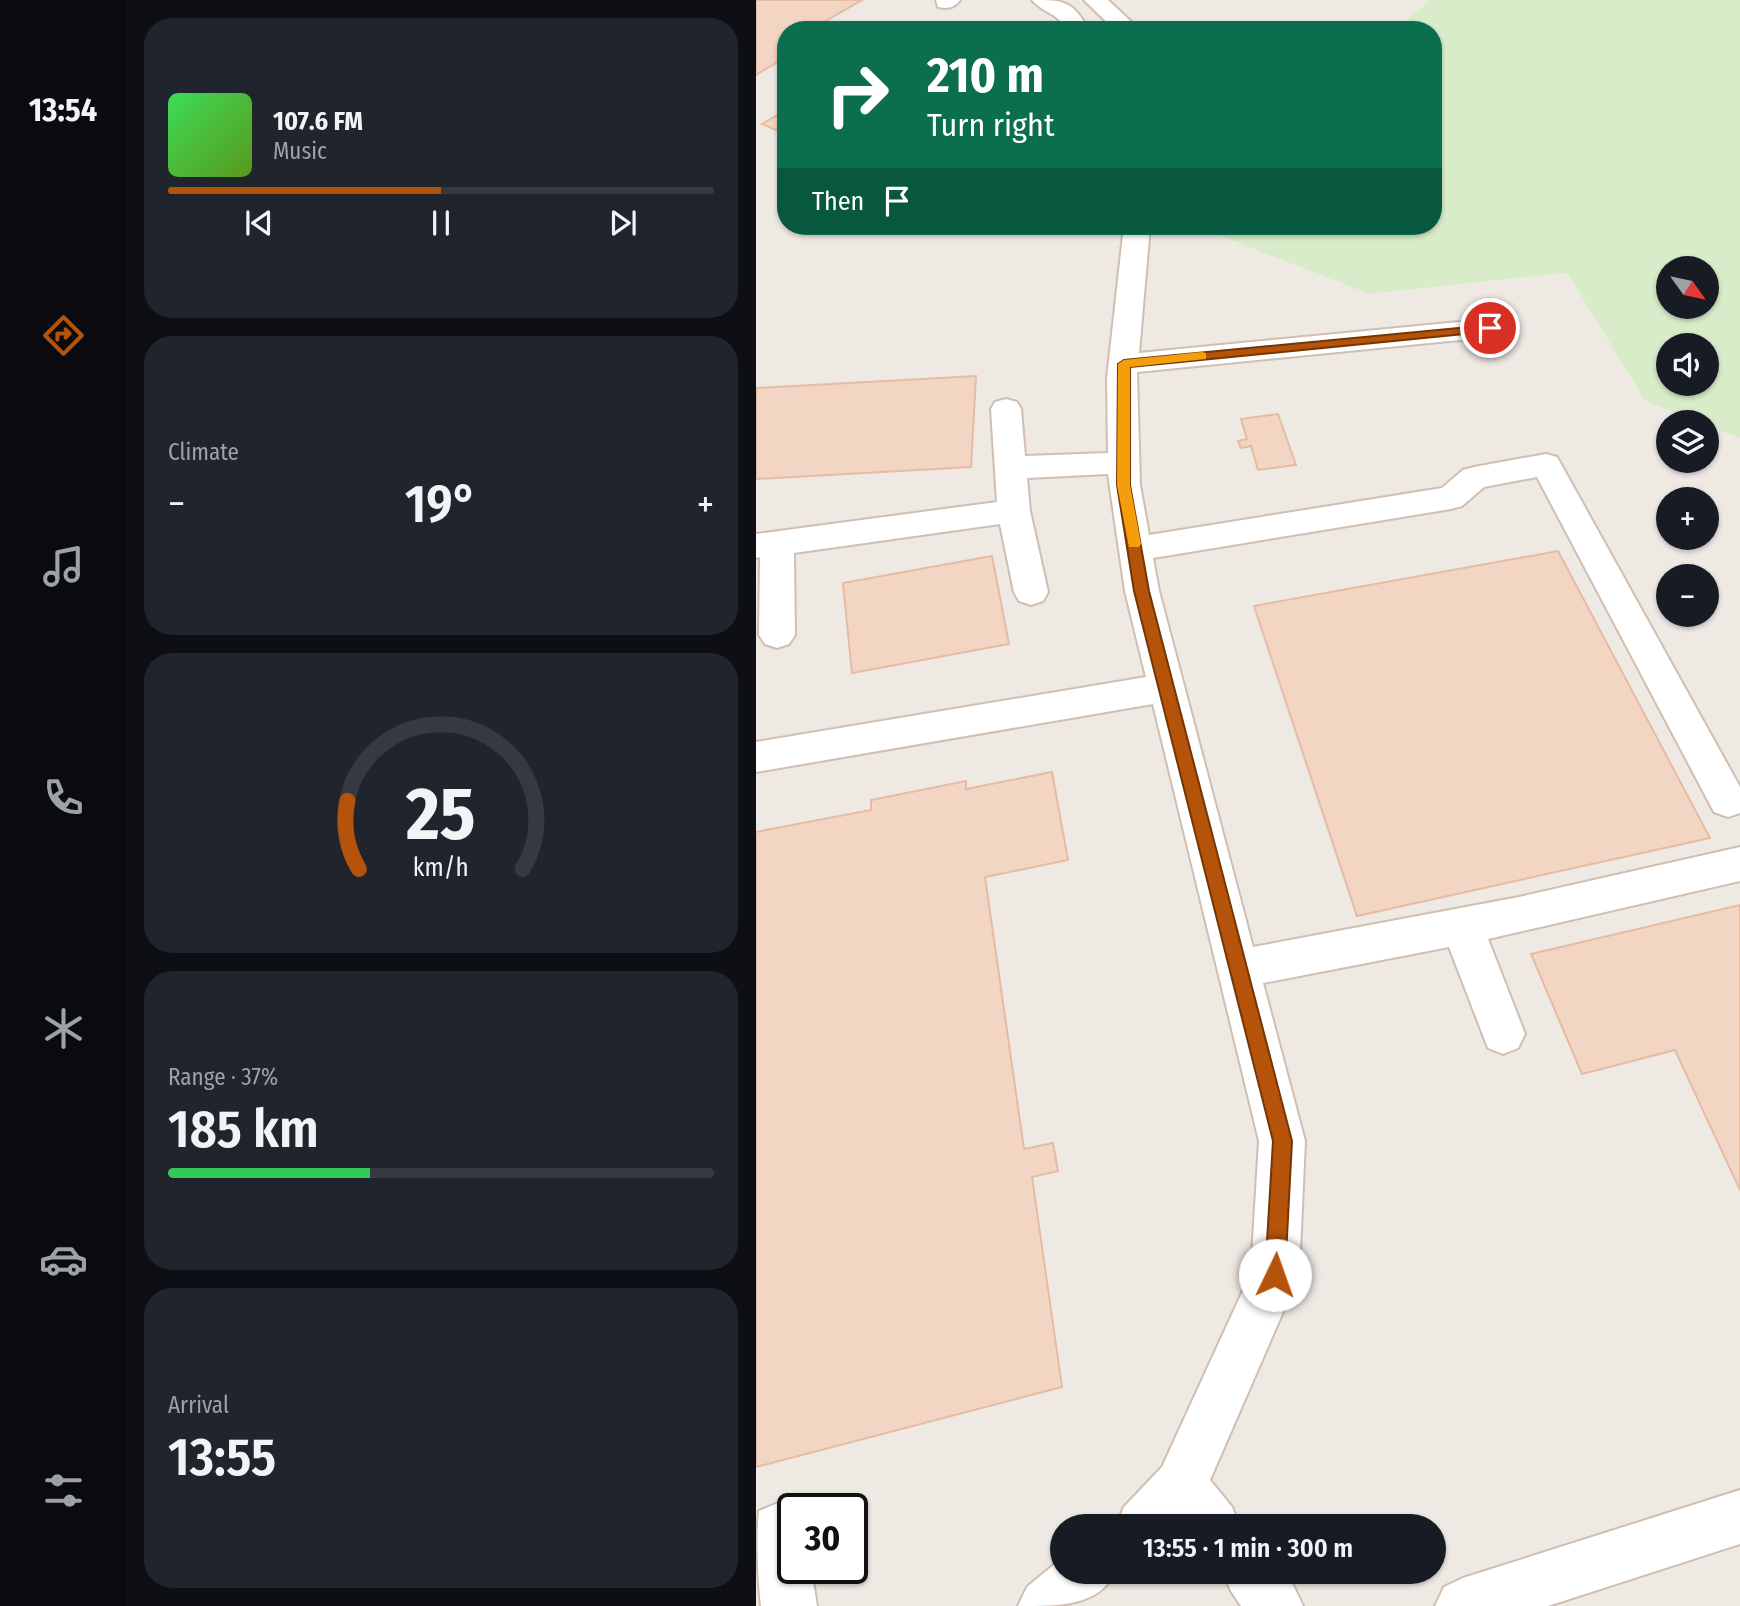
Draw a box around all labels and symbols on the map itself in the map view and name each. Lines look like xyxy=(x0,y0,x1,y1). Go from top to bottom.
north arrow xyxy=(1656,256,1718,318)
pin xyxy=(1460,298,1520,358)
position arrow xyxy=(1238,1238,1312,1312)
speed limit sign: 30 xyxy=(777,1493,868,1584)

